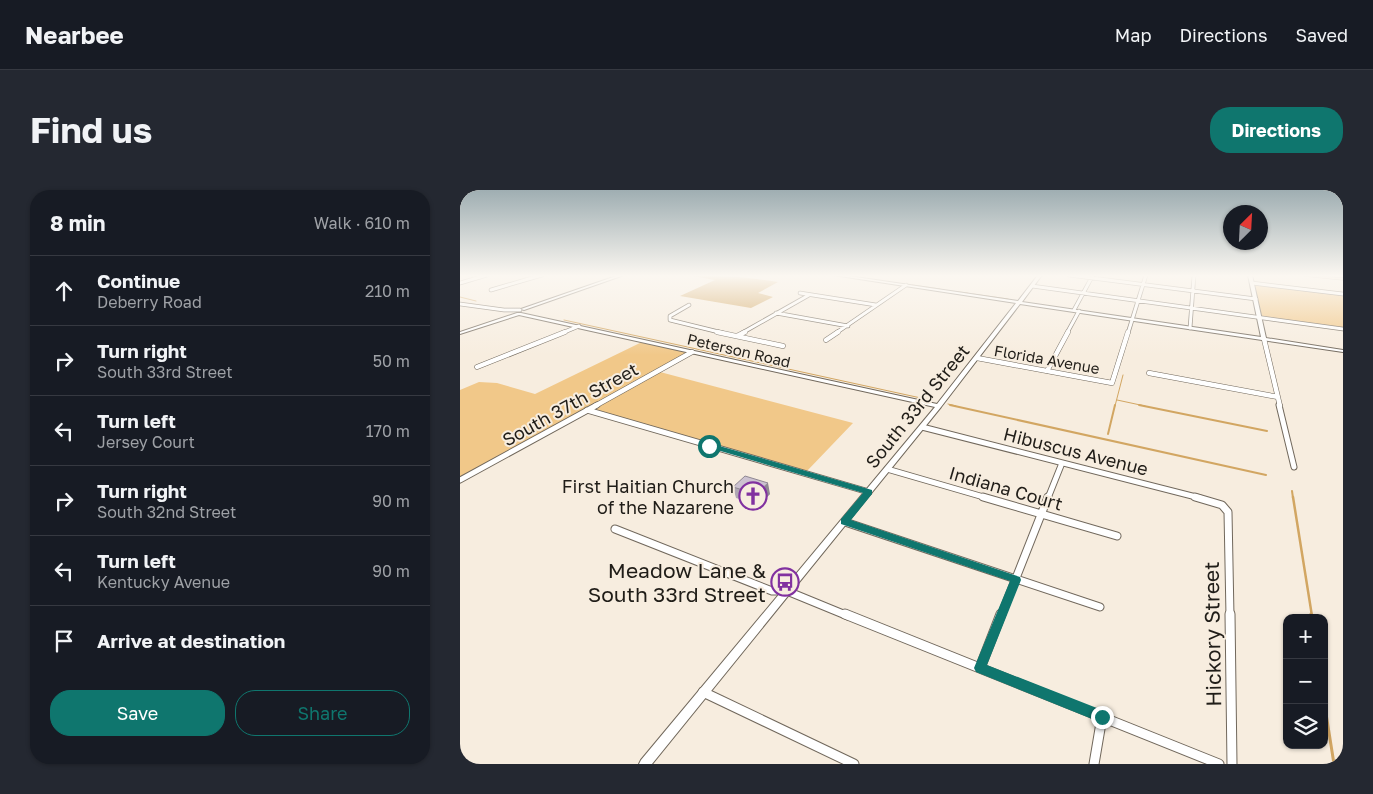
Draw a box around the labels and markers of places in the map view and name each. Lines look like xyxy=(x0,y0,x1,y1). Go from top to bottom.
place label: First Haitian Church of the Nazarene xyxy=(562,475,734,518)
church icon: First Haitian Church of the Nazarene xyxy=(738,481,768,511)
place label: Meadow Lane & South 33rd Street xyxy=(588,557,766,607)
bus stop icon: Meadow Lane & South 33rd Street xyxy=(770,567,800,597)

